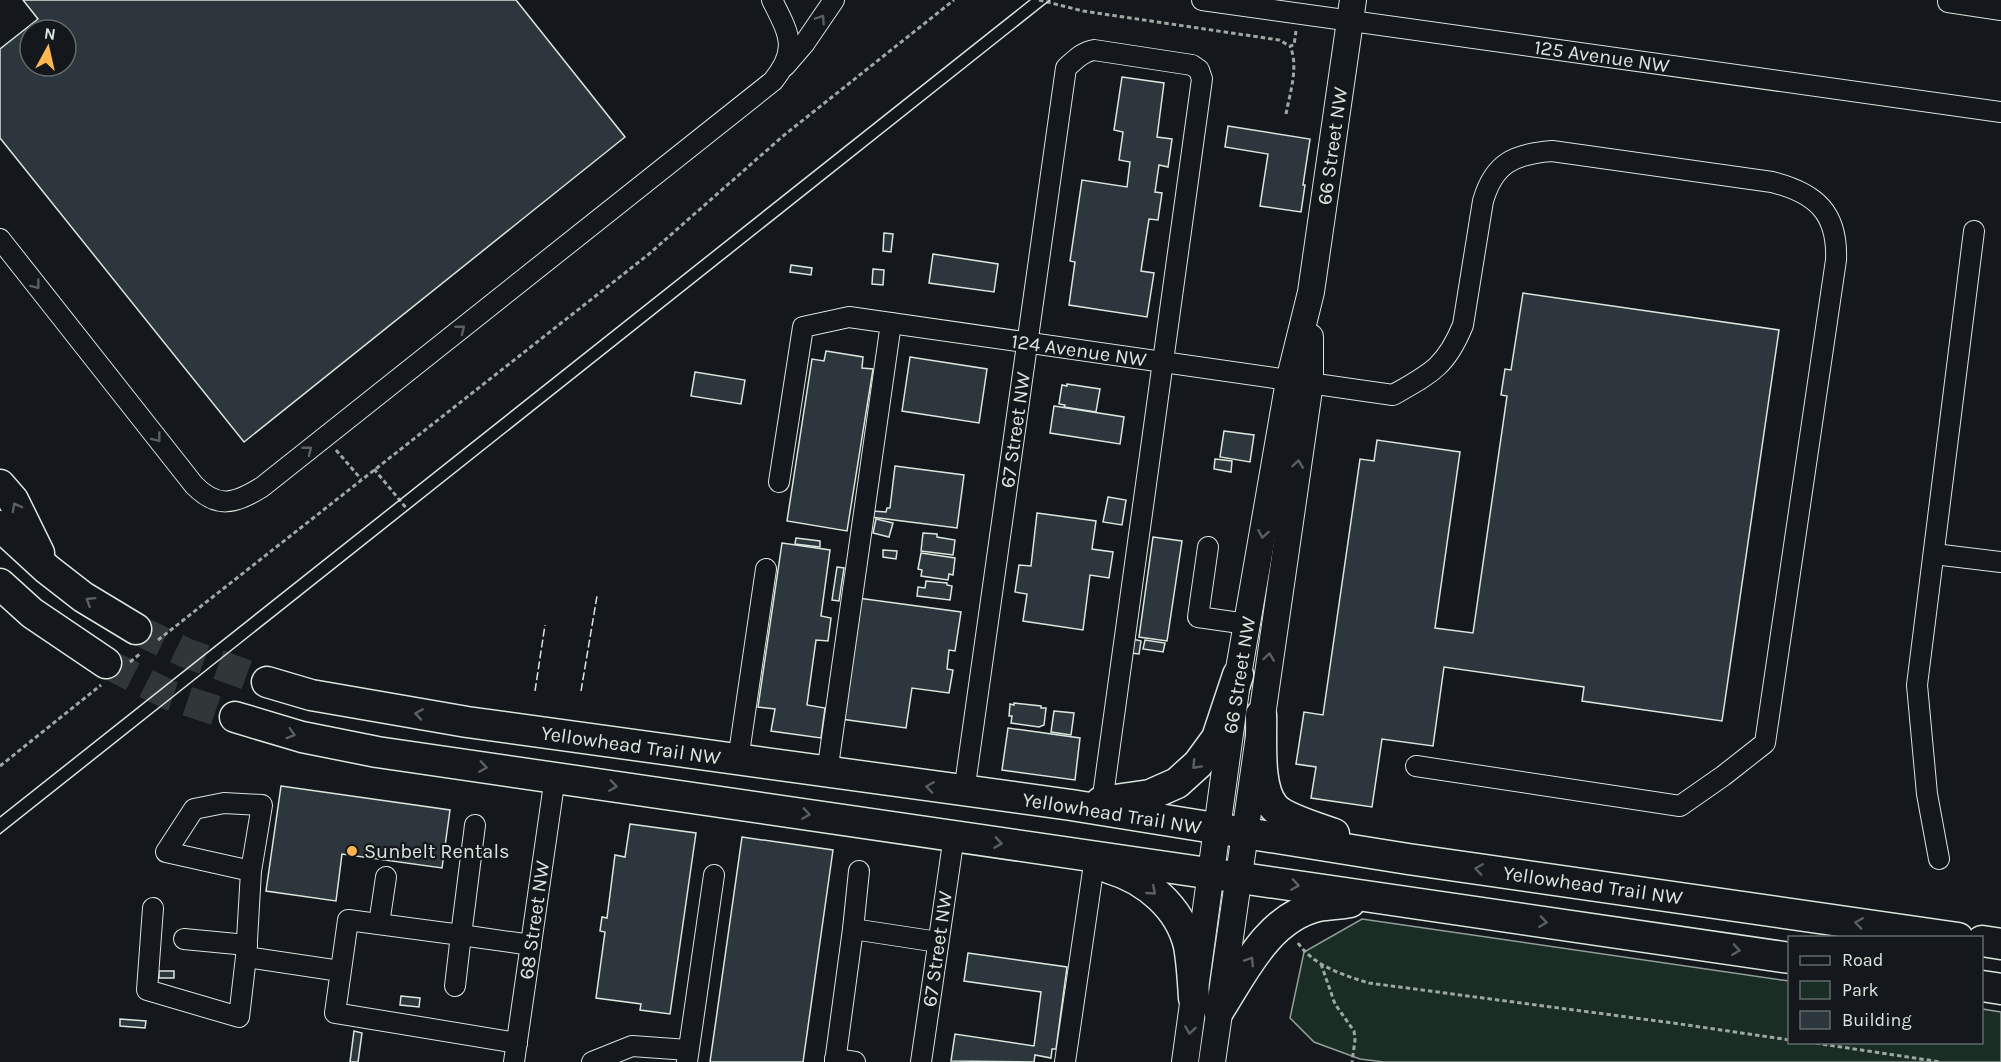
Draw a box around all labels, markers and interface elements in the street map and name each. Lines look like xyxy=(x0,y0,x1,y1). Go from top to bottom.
one-way arrow xyxy=(814,15,825,26)
north arrow xyxy=(18,18,78,78)
text: N xyxy=(43,23,57,44)
street label: 125 Avenue NW xyxy=(1533,36,1671,77)
street label: 66 Street NW xyxy=(1313,86,1352,207)
one-way arrow xyxy=(29,279,40,290)
one-way arrow xyxy=(454,326,465,337)
street label: 124 Avenue NW xyxy=(1010,330,1148,371)
street label: 67 Street NW xyxy=(996,371,1035,490)
one-way arrow xyxy=(150,432,161,443)
one-way arrow xyxy=(301,447,312,458)
one-way arrow xyxy=(1291,459,1303,469)
one-way arrow xyxy=(12,502,23,513)
one-way arrow xyxy=(1257,530,1269,539)
one-way arrow xyxy=(86,597,97,608)
street label: 66 Street NW xyxy=(1219,614,1260,736)
one-way arrow xyxy=(1263,652,1275,661)
one-way arrow xyxy=(415,708,425,721)
street label: Yellowhead Trail NW xyxy=(540,721,722,770)
one-way arrow xyxy=(285,727,296,739)
one-way arrow xyxy=(1192,758,1203,769)
one-way arrow xyxy=(478,761,488,773)
one-way arrow xyxy=(608,779,617,791)
one-way arrow xyxy=(925,781,934,794)
street label: Yellowhead Trail NW xyxy=(1021,788,1203,839)
one-way arrow xyxy=(801,808,810,820)
one-way arrow xyxy=(994,836,1003,848)
place label: Sunbelt Rentals xyxy=(364,840,510,863)
marker: Sunbelt Rentals xyxy=(345,844,359,858)
street label: 68 Street NW xyxy=(515,859,554,981)
street label: Yellowhead Trail NW xyxy=(1502,861,1684,910)
one-way arrow xyxy=(1474,863,1483,875)
one-way arrow xyxy=(1290,878,1300,891)
one-way arrow xyxy=(1145,884,1156,895)
street label: 67 Street NW xyxy=(918,890,957,1009)
one-way arrow xyxy=(1538,915,1548,928)
one-way arrow xyxy=(1854,918,1864,930)
legend xyxy=(1788,936,1983,1044)
one-way arrow xyxy=(1732,944,1741,956)
text: Road xyxy=(1842,949,1883,971)
one-way arrow xyxy=(1243,957,1255,967)
text: Park xyxy=(1842,979,1879,1001)
text: Building xyxy=(1842,1009,1912,1031)
one-way arrow xyxy=(1184,1025,1196,1034)

